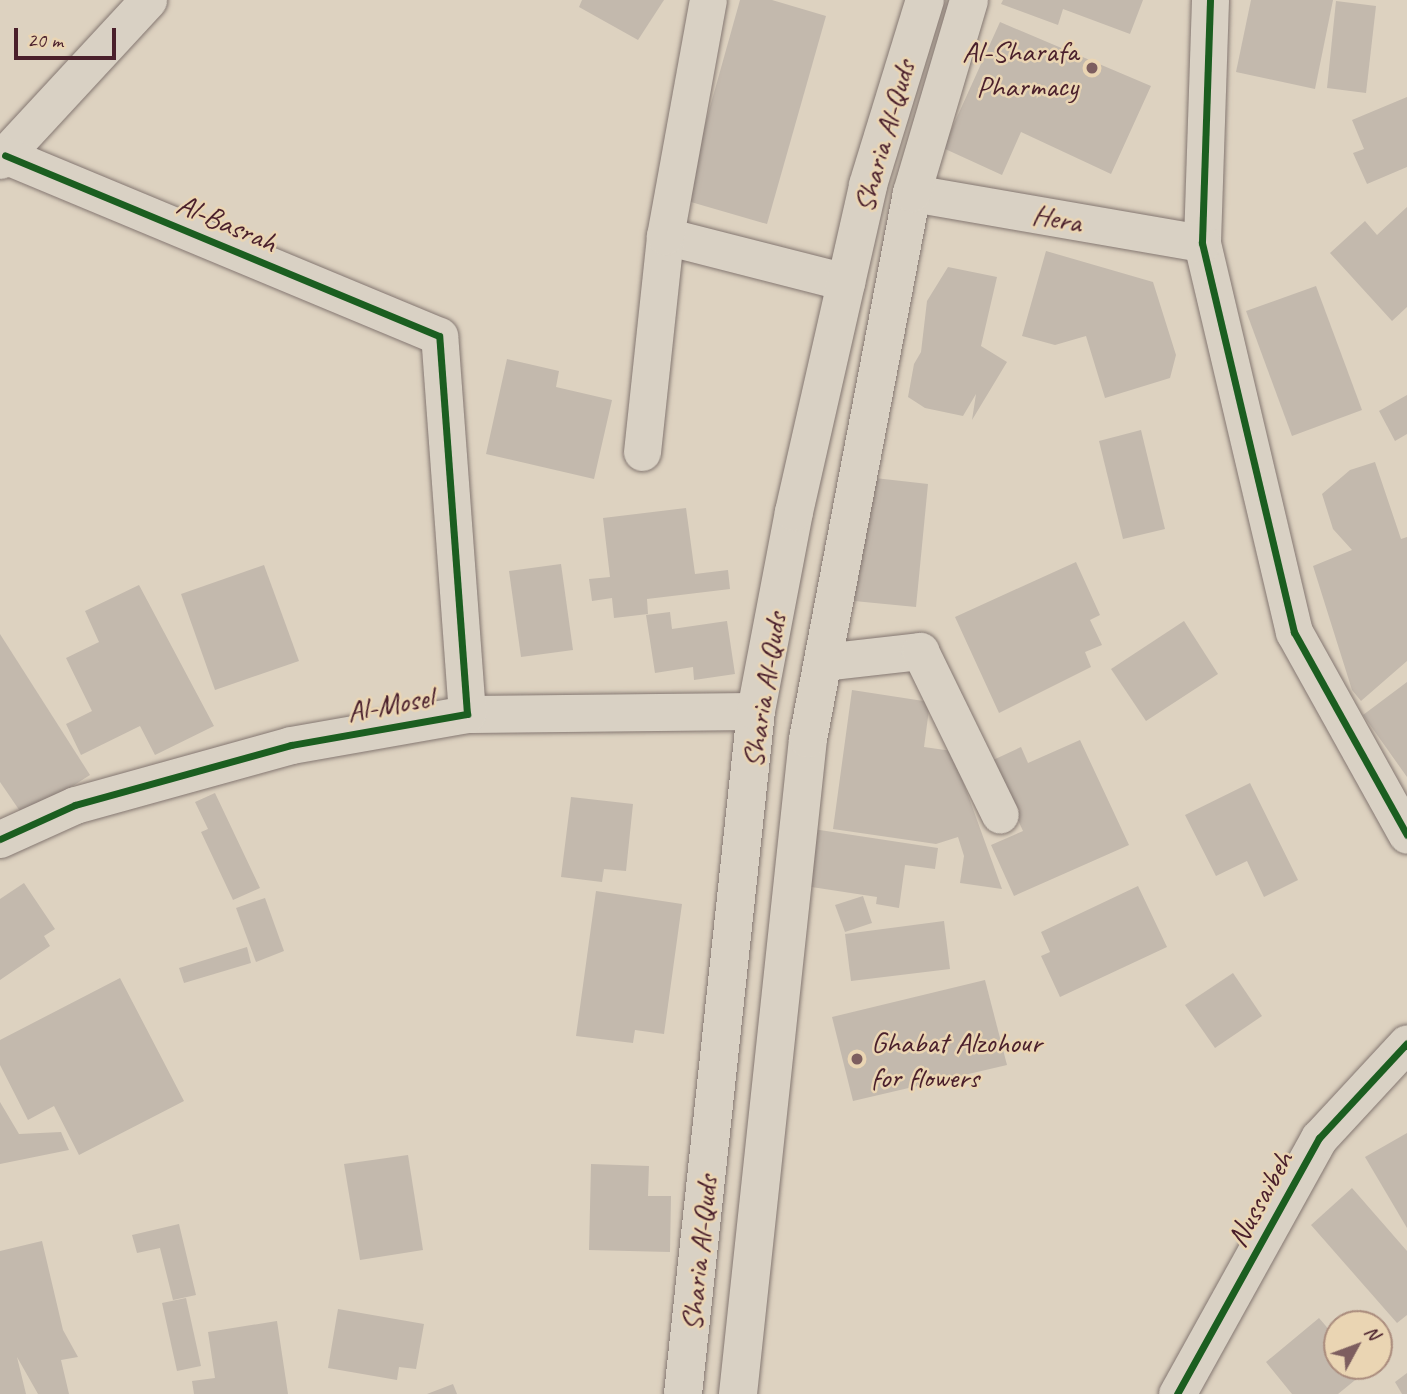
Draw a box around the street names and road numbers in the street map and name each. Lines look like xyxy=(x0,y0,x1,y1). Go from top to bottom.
street label: Sharia Al-Quds xyxy=(845,56,923,216)
street label: Al-Basrah xyxy=(172,186,282,260)
street label: Hera xyxy=(1030,196,1084,240)
street label: Sharia Al-Quds xyxy=(734,610,794,770)
street label: Al-Mosel xyxy=(344,679,436,729)
street label: Nussaibeh xyxy=(1219,1145,1301,1253)
street label: Sharia Al-Quds xyxy=(673,1173,725,1333)

